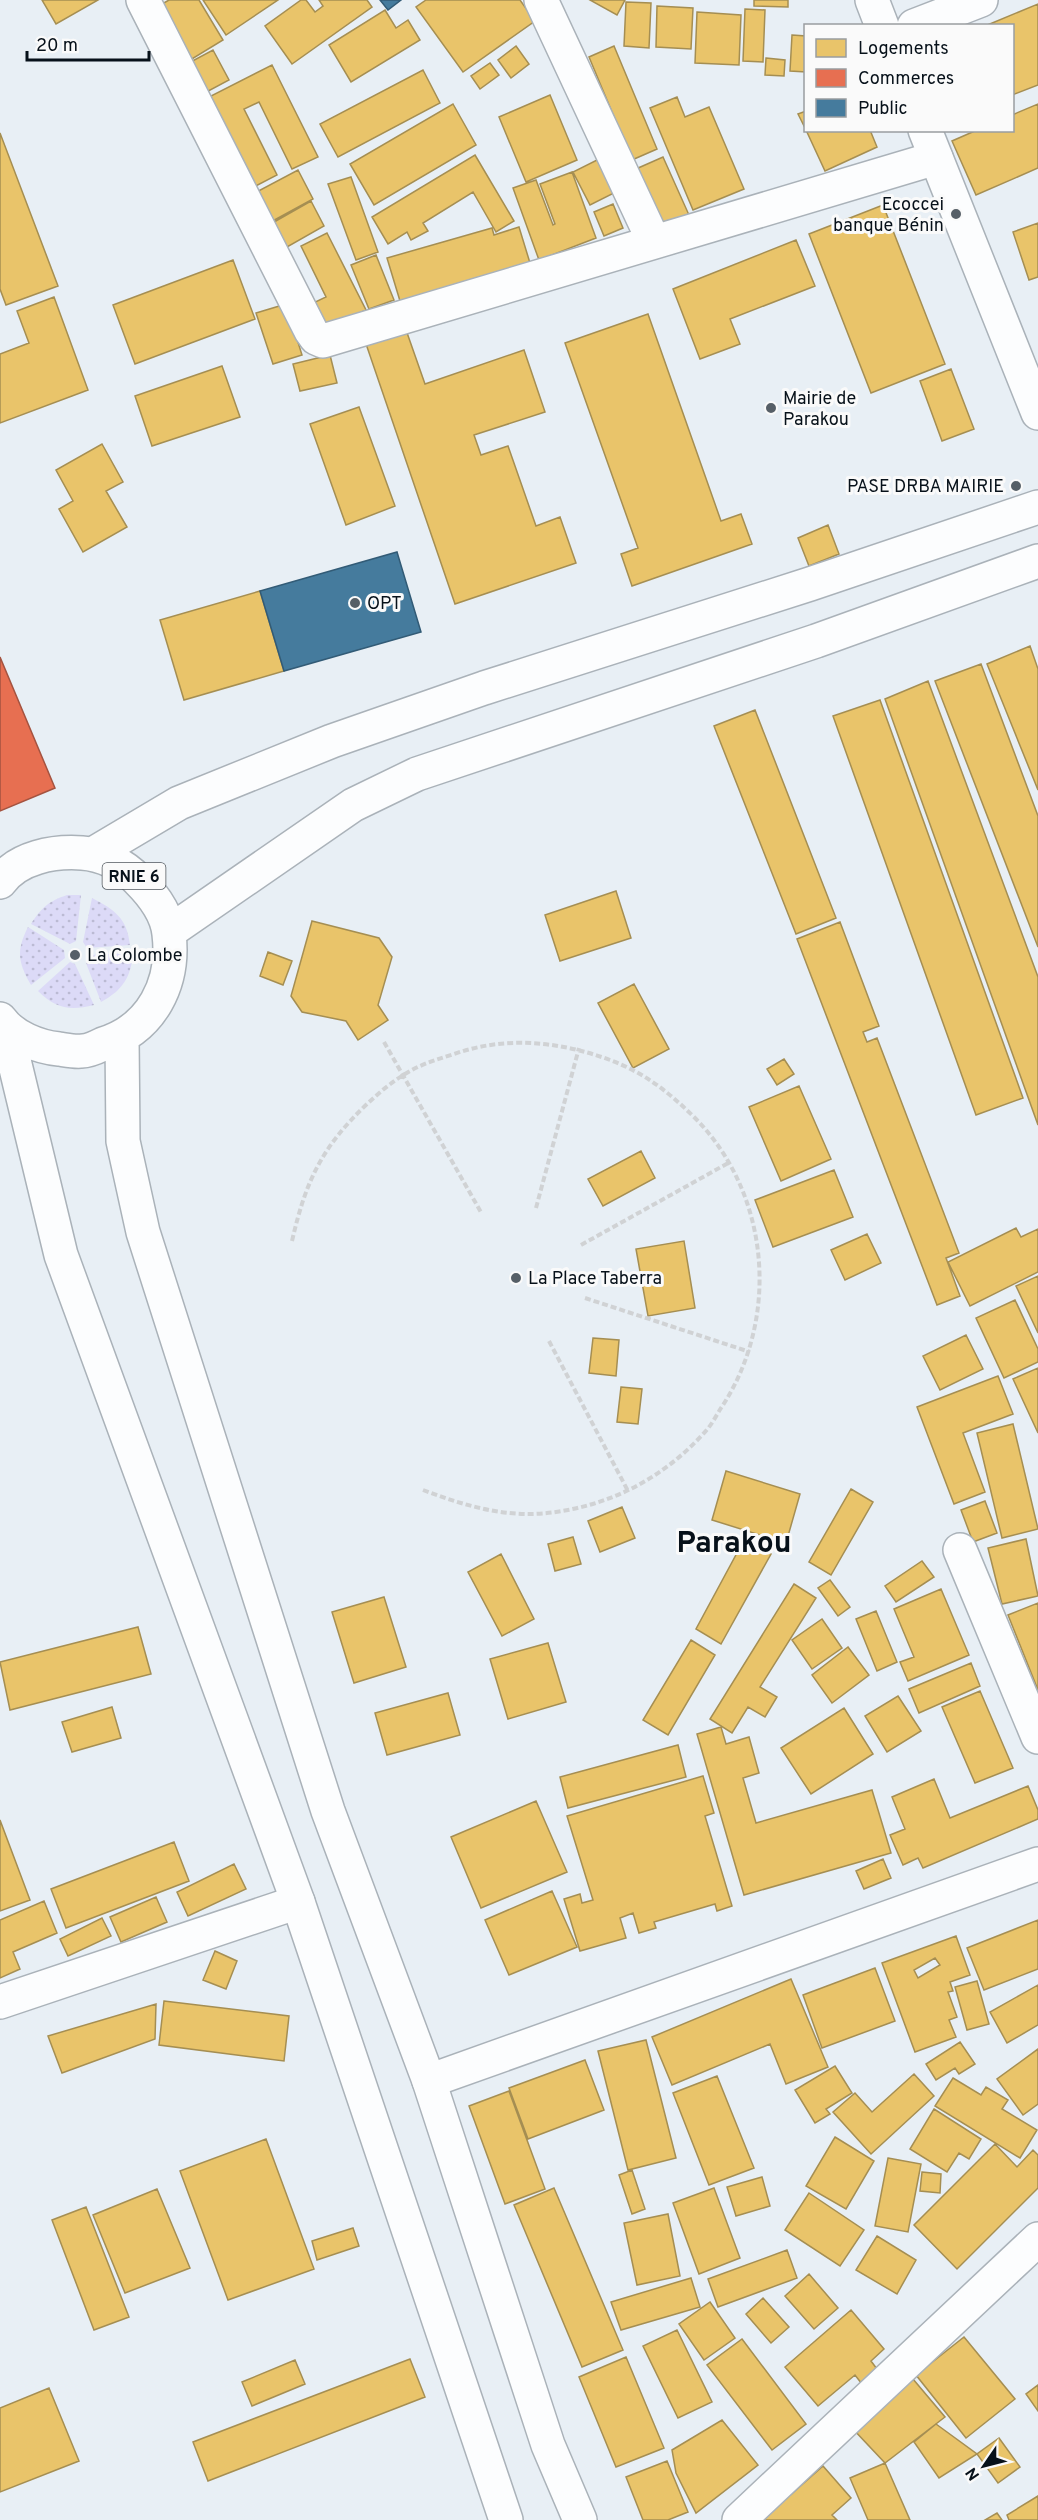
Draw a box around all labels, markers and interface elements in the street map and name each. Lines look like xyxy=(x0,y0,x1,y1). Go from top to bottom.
scale bar xyxy=(27,24,148,62)
legend xyxy=(804,24,1014,132)
text: 20 m xyxy=(36,35,78,58)
text: Logements xyxy=(858,38,949,61)
text: Commerces xyxy=(858,68,954,91)
text: Public xyxy=(858,98,908,121)
place label: Ecoccei banque Bénin xyxy=(833,194,944,238)
marker: Ecoccei banque Bénin xyxy=(949,207,963,221)
place label: Mairie de Parakou xyxy=(783,388,856,432)
marker: Mairie de Parakou xyxy=(764,401,778,415)
place label: PASE DRBA MAIRIE xyxy=(847,476,1004,499)
marker: PASE DRBA MAIRIE xyxy=(1009,479,1023,493)
place label: OPT xyxy=(367,593,402,616)
marker: OPT xyxy=(348,596,362,610)
road number: RNIE 6 xyxy=(102,863,166,889)
place label: La Colombe xyxy=(87,945,183,968)
marker: La Colombe xyxy=(68,948,82,962)
place label: La Place Taberra xyxy=(528,1268,662,1291)
marker: La Place Taberra xyxy=(509,1271,523,1285)
district label: Parakou xyxy=(676,1526,792,1563)
north arrow xyxy=(954,2436,1014,2496)
text: N xyxy=(962,2463,985,2484)

